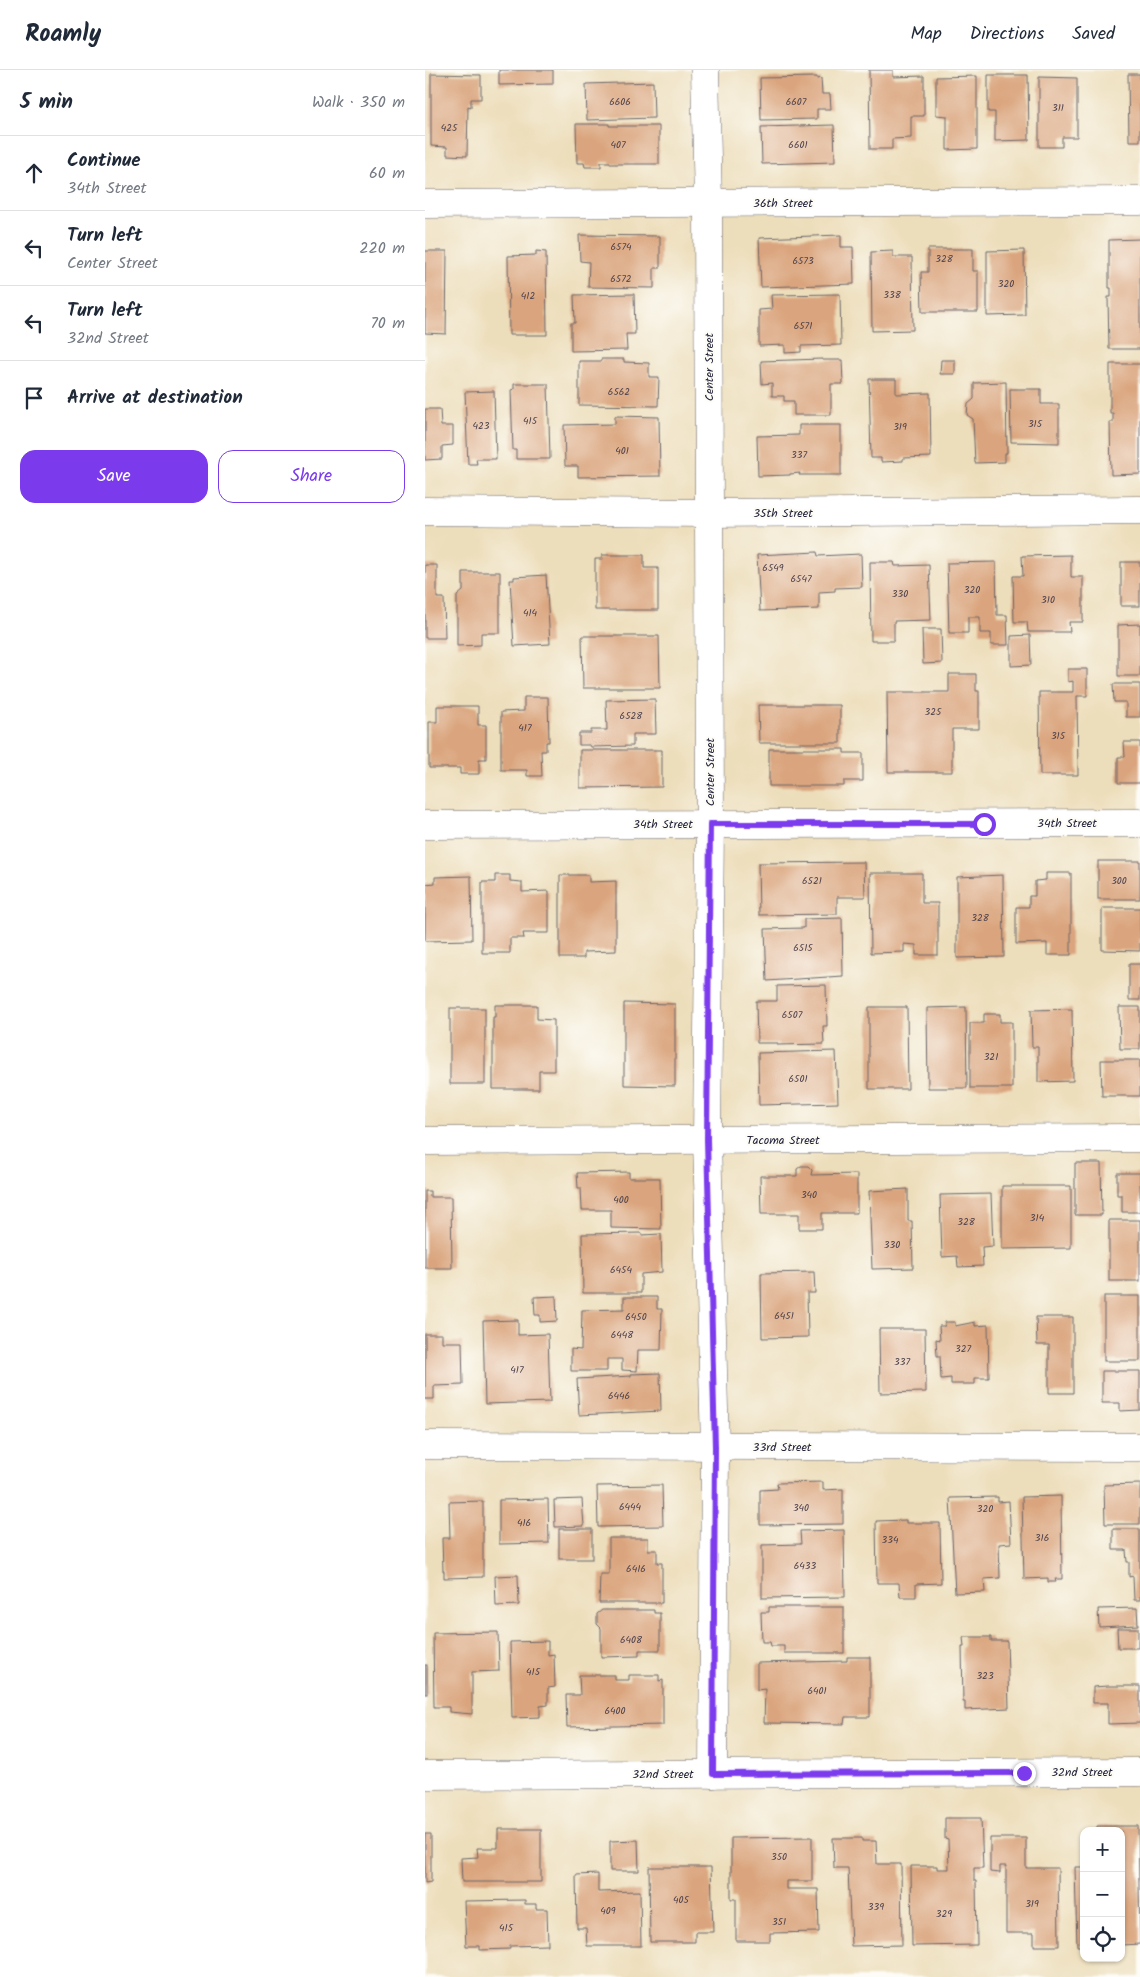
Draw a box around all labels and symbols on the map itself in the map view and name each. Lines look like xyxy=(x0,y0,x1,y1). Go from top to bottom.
house number: 6606 xyxy=(609,94,631,110)
house number: 6607 xyxy=(786,94,807,110)
house number: 311 xyxy=(1052,100,1064,116)
house number: 425 xyxy=(441,120,458,136)
house number: 407 xyxy=(610,137,626,153)
house number: 6601 xyxy=(788,137,808,153)
street label: 36th Street xyxy=(753,194,813,213)
house number: 6574 xyxy=(610,239,632,255)
house number: 328 xyxy=(935,251,954,267)
house number: 6573 xyxy=(792,253,814,269)
house number: 6572 xyxy=(610,271,632,287)
house number: 320 xyxy=(998,276,1014,292)
house number: 338 xyxy=(883,287,902,303)
house number: 412 xyxy=(521,288,535,304)
house number: 6571 xyxy=(794,318,812,334)
street label: Center Street xyxy=(700,333,719,401)
house number: 6562 xyxy=(608,384,630,400)
house number: 415 xyxy=(523,413,538,429)
house number: 315 xyxy=(1028,416,1043,432)
house number: 423 xyxy=(472,418,490,434)
house number: 319 xyxy=(893,419,907,435)
house number: 401 xyxy=(615,443,629,459)
house number: 337 xyxy=(791,447,807,463)
street label: 35th Street xyxy=(753,504,813,523)
house number: 6549 xyxy=(762,560,784,576)
house number: 6547 xyxy=(790,571,812,587)
house number: 320 xyxy=(964,582,980,598)
house number: 330 xyxy=(892,586,908,602)
house number: 310 xyxy=(1041,592,1055,608)
house number: 414 xyxy=(523,605,538,621)
house number: 325 xyxy=(925,704,942,720)
house number: 6528 xyxy=(620,708,643,724)
house number: 417 xyxy=(518,720,532,736)
house number: 315 xyxy=(1051,728,1066,744)
street label: Center Street xyxy=(701,738,720,806)
route start xyxy=(973,813,996,836)
street label: 34th Street xyxy=(1037,814,1097,833)
street label: 34th Street xyxy=(633,815,693,834)
house number: 6521 xyxy=(802,873,822,889)
house number: 300 xyxy=(1111,873,1127,889)
house number: 328 xyxy=(971,910,990,926)
house number: 6515 xyxy=(793,940,813,956)
house number: 6507 xyxy=(782,1007,803,1023)
house number: 321 xyxy=(984,1049,998,1065)
house number: 6501 xyxy=(788,1071,808,1087)
street label: Tacoma Street xyxy=(746,1131,820,1150)
house number: 340 xyxy=(801,1187,817,1203)
house number: 400 xyxy=(613,1192,629,1208)
house number: 314 xyxy=(1030,1210,1045,1226)
house number: 328 xyxy=(957,1214,976,1230)
house number: 330 xyxy=(884,1237,900,1253)
house number: 6454 xyxy=(610,1262,632,1278)
house number: 6451 xyxy=(774,1308,794,1324)
house number: 6450 xyxy=(625,1309,647,1325)
house number: 6448 xyxy=(611,1327,634,1343)
house number: 327 xyxy=(955,1341,971,1357)
house number: 337 xyxy=(894,1354,910,1370)
house number: 417 xyxy=(510,1362,524,1378)
house number: 6446 xyxy=(608,1388,630,1404)
street label: 33rd Street xyxy=(753,1438,812,1457)
house number: 6444 xyxy=(619,1499,642,1515)
house number: 340 xyxy=(793,1500,809,1516)
house number: 320 xyxy=(977,1501,993,1517)
house number: 416 xyxy=(517,1515,531,1531)
house number: 316 xyxy=(1035,1530,1049,1546)
house number: 334 xyxy=(882,1532,899,1548)
house number: 6433 xyxy=(794,1558,817,1574)
house number: 6416 xyxy=(626,1561,646,1577)
house number: 6408 xyxy=(620,1632,643,1648)
house number: 415 xyxy=(526,1664,541,1680)
house number: 323 xyxy=(976,1668,994,1684)
house number: 6401 xyxy=(807,1683,827,1699)
house number: 6400 xyxy=(604,1703,626,1719)
route end xyxy=(1013,1762,1036,1785)
street label: 32nd Street xyxy=(1051,1763,1113,1782)
street label: 32nd Street xyxy=(632,1765,694,1784)
house number: 350 xyxy=(771,1849,787,1865)
house number: 405 xyxy=(673,1892,690,1908)
house number: 319 xyxy=(1025,1896,1039,1912)
house number: 339 xyxy=(868,1899,884,1915)
house number: 409 xyxy=(600,1903,616,1919)
house number: 329 xyxy=(936,1906,952,1922)
house number: 351 xyxy=(772,1914,786,1930)
house number: 415 xyxy=(499,1920,514,1936)

